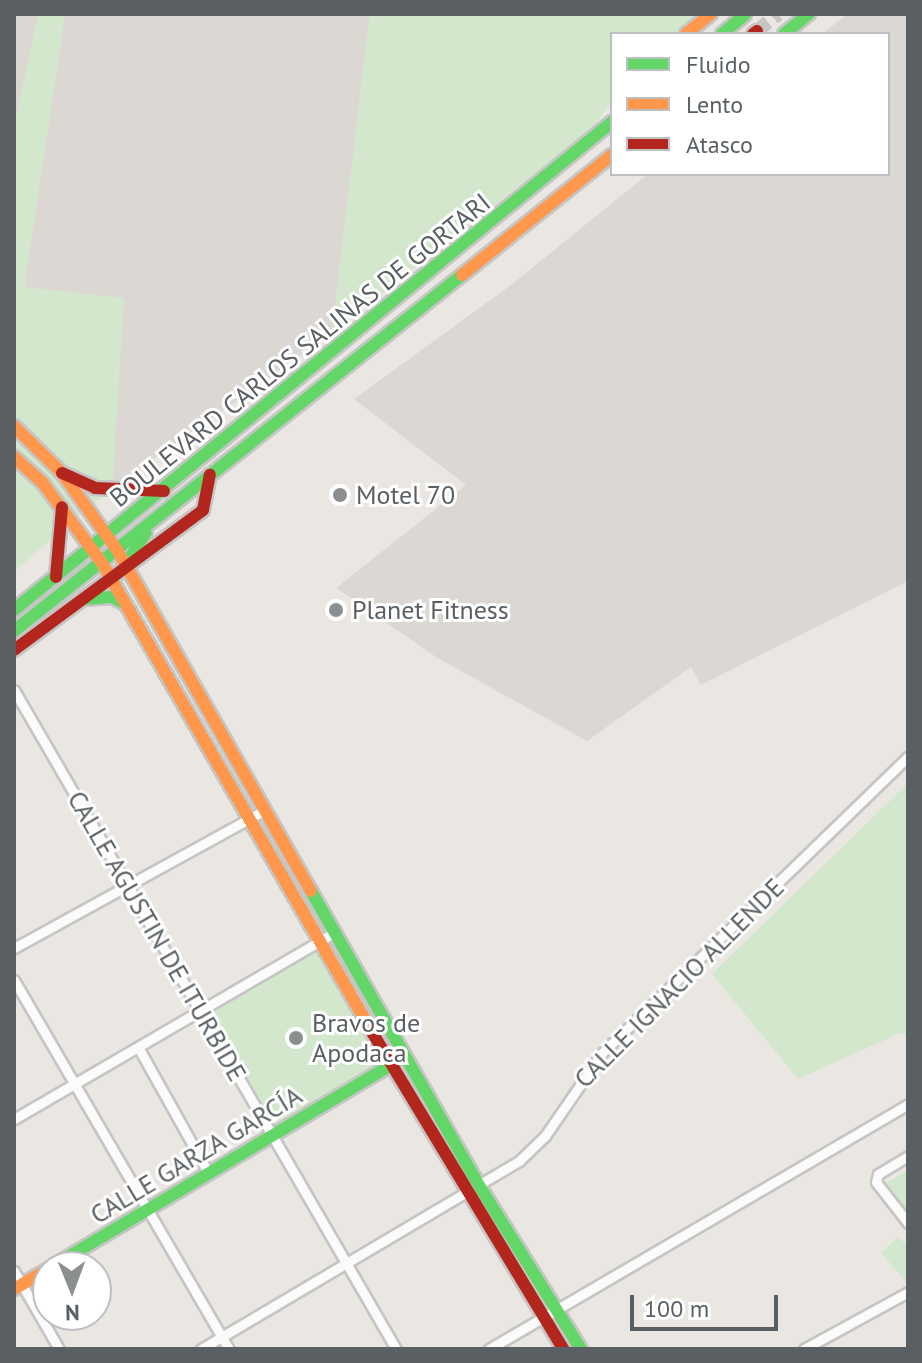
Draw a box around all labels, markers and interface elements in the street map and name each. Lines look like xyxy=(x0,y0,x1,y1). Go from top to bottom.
legend xyxy=(610,32,890,176)
text: Fluido xyxy=(686,49,751,80)
text: Lento xyxy=(686,89,743,120)
text: Atasco xyxy=(686,129,753,160)
street label: BOULEVARD CARLOS SALINAS DE GORTARI xyxy=(103,187,497,513)
place label: Motel 70 xyxy=(356,479,455,511)
marker: Motel 70 xyxy=(331,486,349,504)
place label: Planet Fitness xyxy=(352,594,509,626)
marker: Planet Fitness xyxy=(327,601,345,619)
street label: CALLE AGUSTIN DE ITURBIDE xyxy=(61,785,253,1087)
street label: CALLE IGNACIO ALLENDE xyxy=(567,871,791,1095)
place label: Bravos de Apodaca xyxy=(312,1007,420,1068)
marker: Bravos de Apodaca xyxy=(287,1029,305,1047)
street label: CALLE GARZA GARCÍA xyxy=(84,1079,308,1231)
north arrow xyxy=(32,1251,112,1331)
scale bar xyxy=(634,1279,782,1329)
text: 100 m xyxy=(644,1293,709,1324)
text: N xyxy=(65,1299,80,1327)

